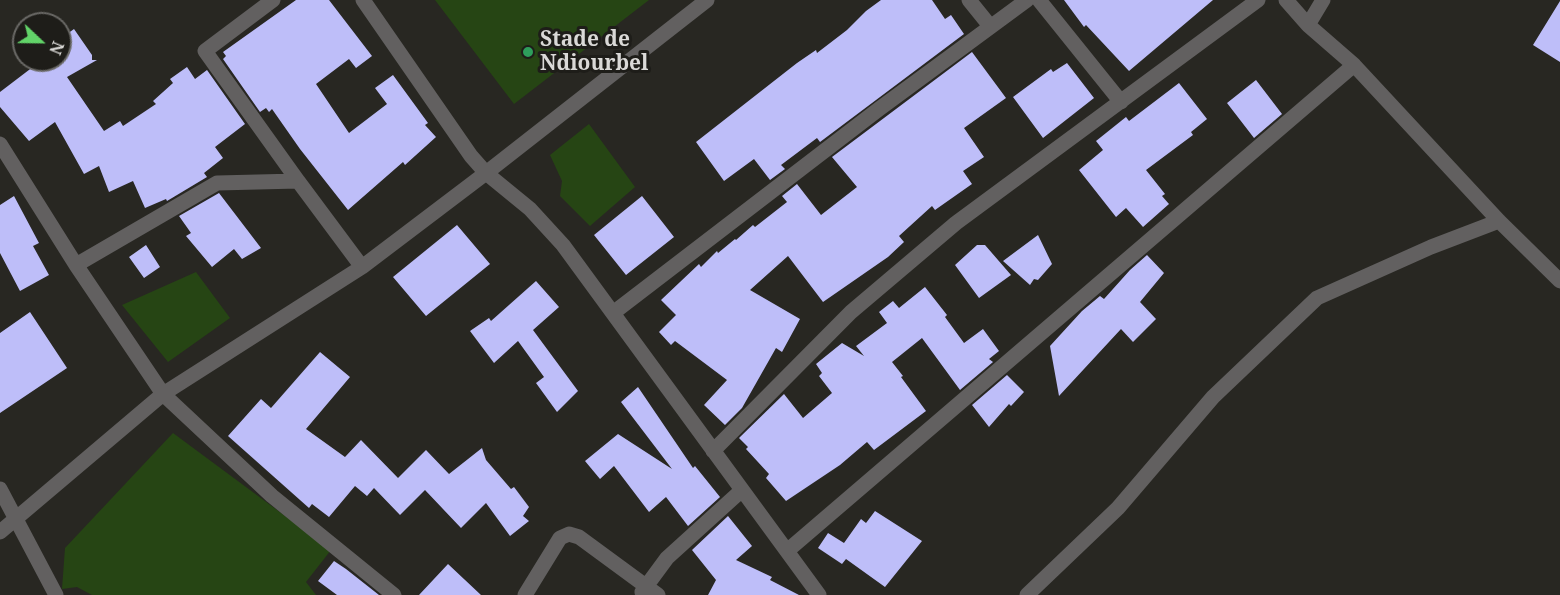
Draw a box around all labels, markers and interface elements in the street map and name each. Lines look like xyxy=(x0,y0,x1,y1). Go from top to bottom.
north arrow xyxy=(12,12,72,72)
place label: Stade de Ndiourbel xyxy=(540,27,648,77)
text: N xyxy=(44,38,69,58)
marker: Stade de Ndiourbel xyxy=(521,45,535,59)

